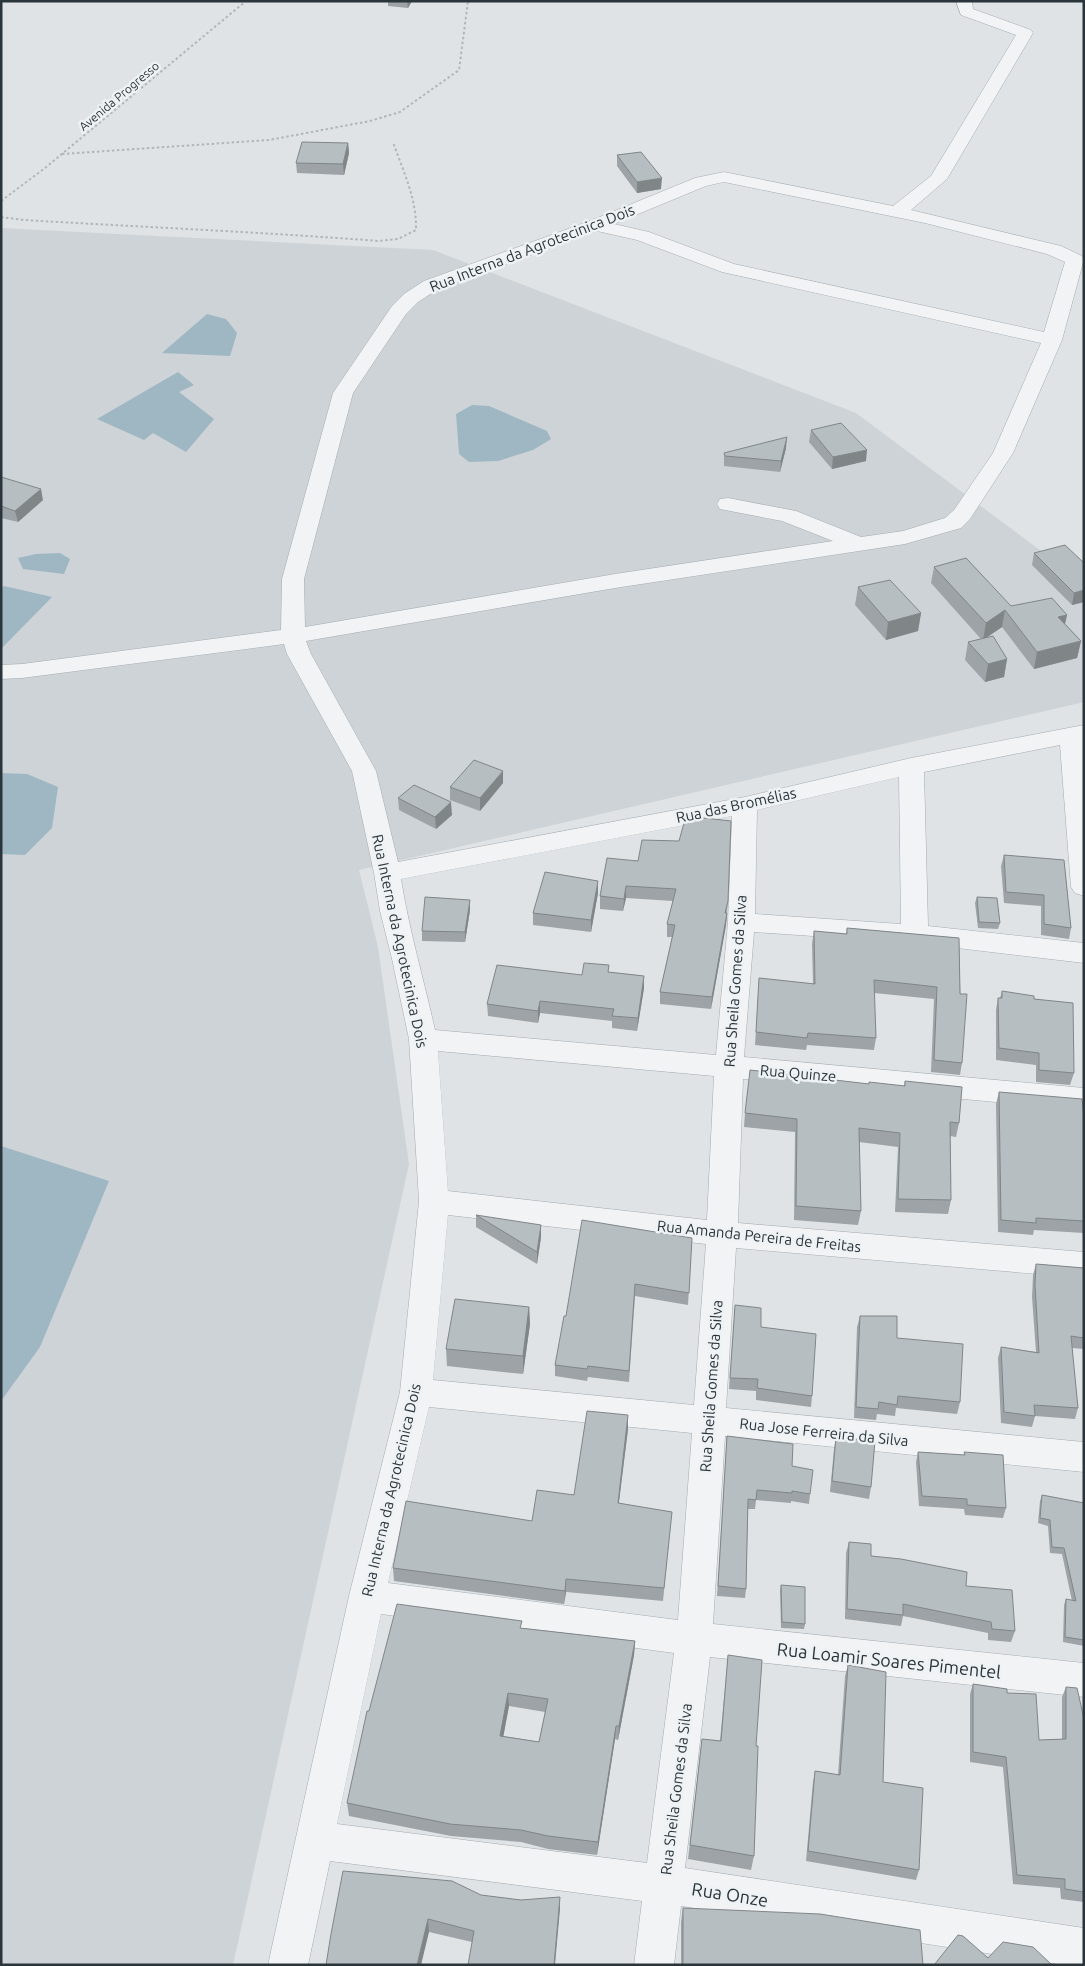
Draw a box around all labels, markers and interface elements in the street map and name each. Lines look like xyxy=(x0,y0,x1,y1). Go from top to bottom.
street label: Avenida Progresso xyxy=(77,59,161,133)
street label: Rua Interna da Agrotecinica Dois xyxy=(427,201,637,295)
street label: Rua das Bromélias xyxy=(674,784,798,826)
street label: Rua Interna da Agrotecinica Dois xyxy=(369,832,431,1050)
street label: Rua Sheila Gomes da Silva xyxy=(720,894,750,1068)
street label: Rua Quinze xyxy=(759,1061,837,1085)
street label: Rua Amanda Pereira de Freitas xyxy=(656,1217,862,1255)
street label: Rua Sheila Gomes da Silva xyxy=(696,1299,726,1473)
street label: Rua Interna da Agrotecinica Dois xyxy=(358,1382,424,1598)
street label: Rua Jose Ferreira da Silva xyxy=(739,1415,909,1449)
street label: Rua Loamir Soares Pimentel xyxy=(776,1638,1002,1682)
street label: Rua Sheila Gomes da Silva xyxy=(657,1702,695,1876)
street label: Rua Onze xyxy=(690,1878,770,1910)

